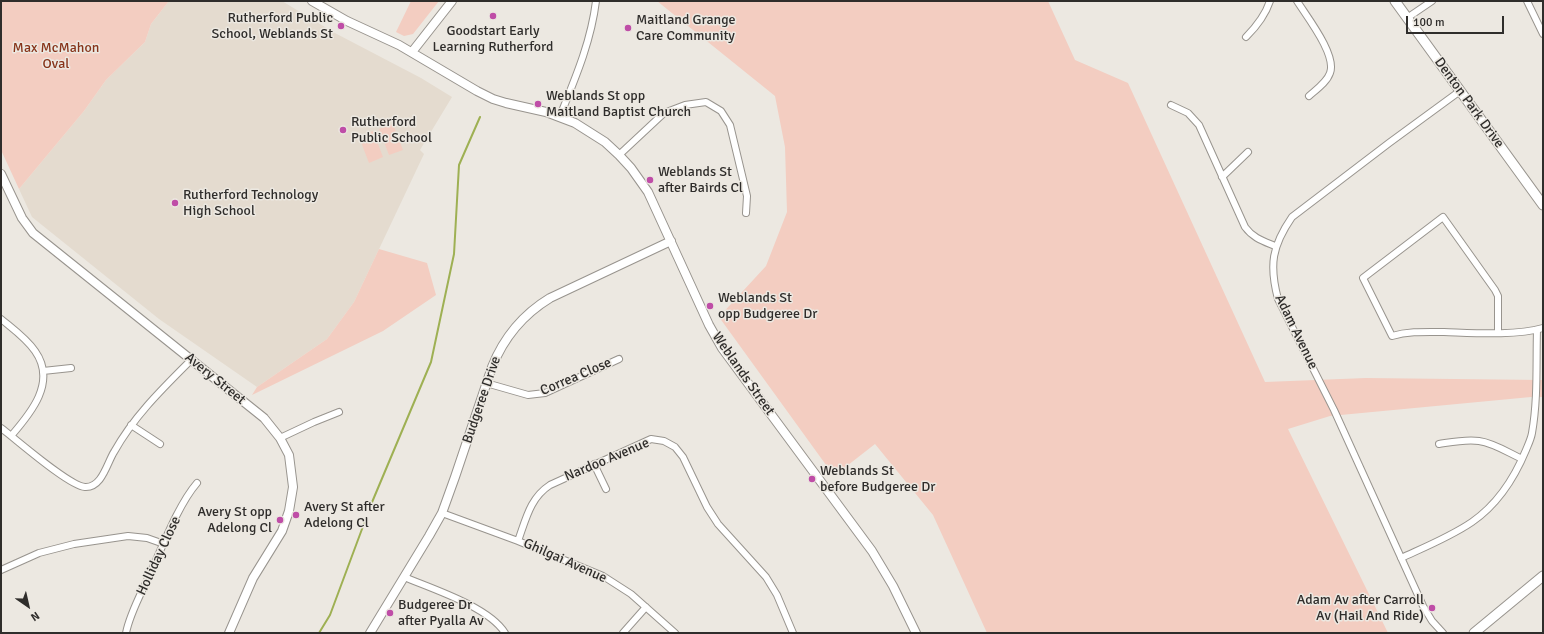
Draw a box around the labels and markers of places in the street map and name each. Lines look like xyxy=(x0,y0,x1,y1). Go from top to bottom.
place label: Rutherford Public School, Weblands St xyxy=(212,10,333,42)
marker: Goodstart Early Learning Rutherford xyxy=(488,11,498,21)
place label: Maitland Grange Care Community xyxy=(636,12,736,44)
marker: Rutherford Public School, Weblands St xyxy=(336,21,346,31)
place label: Goodstart Early Learning Rutherford xyxy=(433,23,553,56)
marker: Maitland Grange Care Community xyxy=(623,23,633,33)
place label: Weblands St opp Maitland Baptist Church xyxy=(546,88,691,120)
marker: Weblands St opp Maitland Baptist Church xyxy=(533,99,543,109)
place label: Rutherford Public School xyxy=(351,114,432,146)
marker: Rutherford Public School xyxy=(338,125,348,135)
place label: Weblands St after Bairds Cl xyxy=(658,164,743,196)
marker: Weblands St after Bairds Cl xyxy=(645,175,655,185)
place label: Rutherford Technology High School xyxy=(183,187,318,220)
marker: Rutherford Technology High School xyxy=(170,198,180,208)
place label: Weblands St opp Budgeree Dr xyxy=(718,290,817,322)
marker: Weblands St opp Budgeree Dr xyxy=(705,301,715,311)
place label: Weblands St before Budgeree Dr xyxy=(820,463,935,496)
marker: Weblands St before Budgeree Dr xyxy=(807,474,817,484)
place label: Avery St after Adelong Cl xyxy=(304,499,385,532)
place label: Avery St opp Adelong Cl xyxy=(197,504,272,536)
marker: Avery St after Adelong Cl xyxy=(291,510,301,520)
marker: Avery St opp Adelong Cl xyxy=(275,515,285,525)
place label: Adam Av after Carroll Av (Hail And Ride) xyxy=(1297,592,1424,624)
place label: Budgeree Dr after Pyalla Av xyxy=(398,597,484,630)
marker: Adam Av after Carroll Av (Hail And Ride) xyxy=(1427,603,1437,613)
marker: Budgeree Dr after Pyalla Av xyxy=(385,608,395,618)

